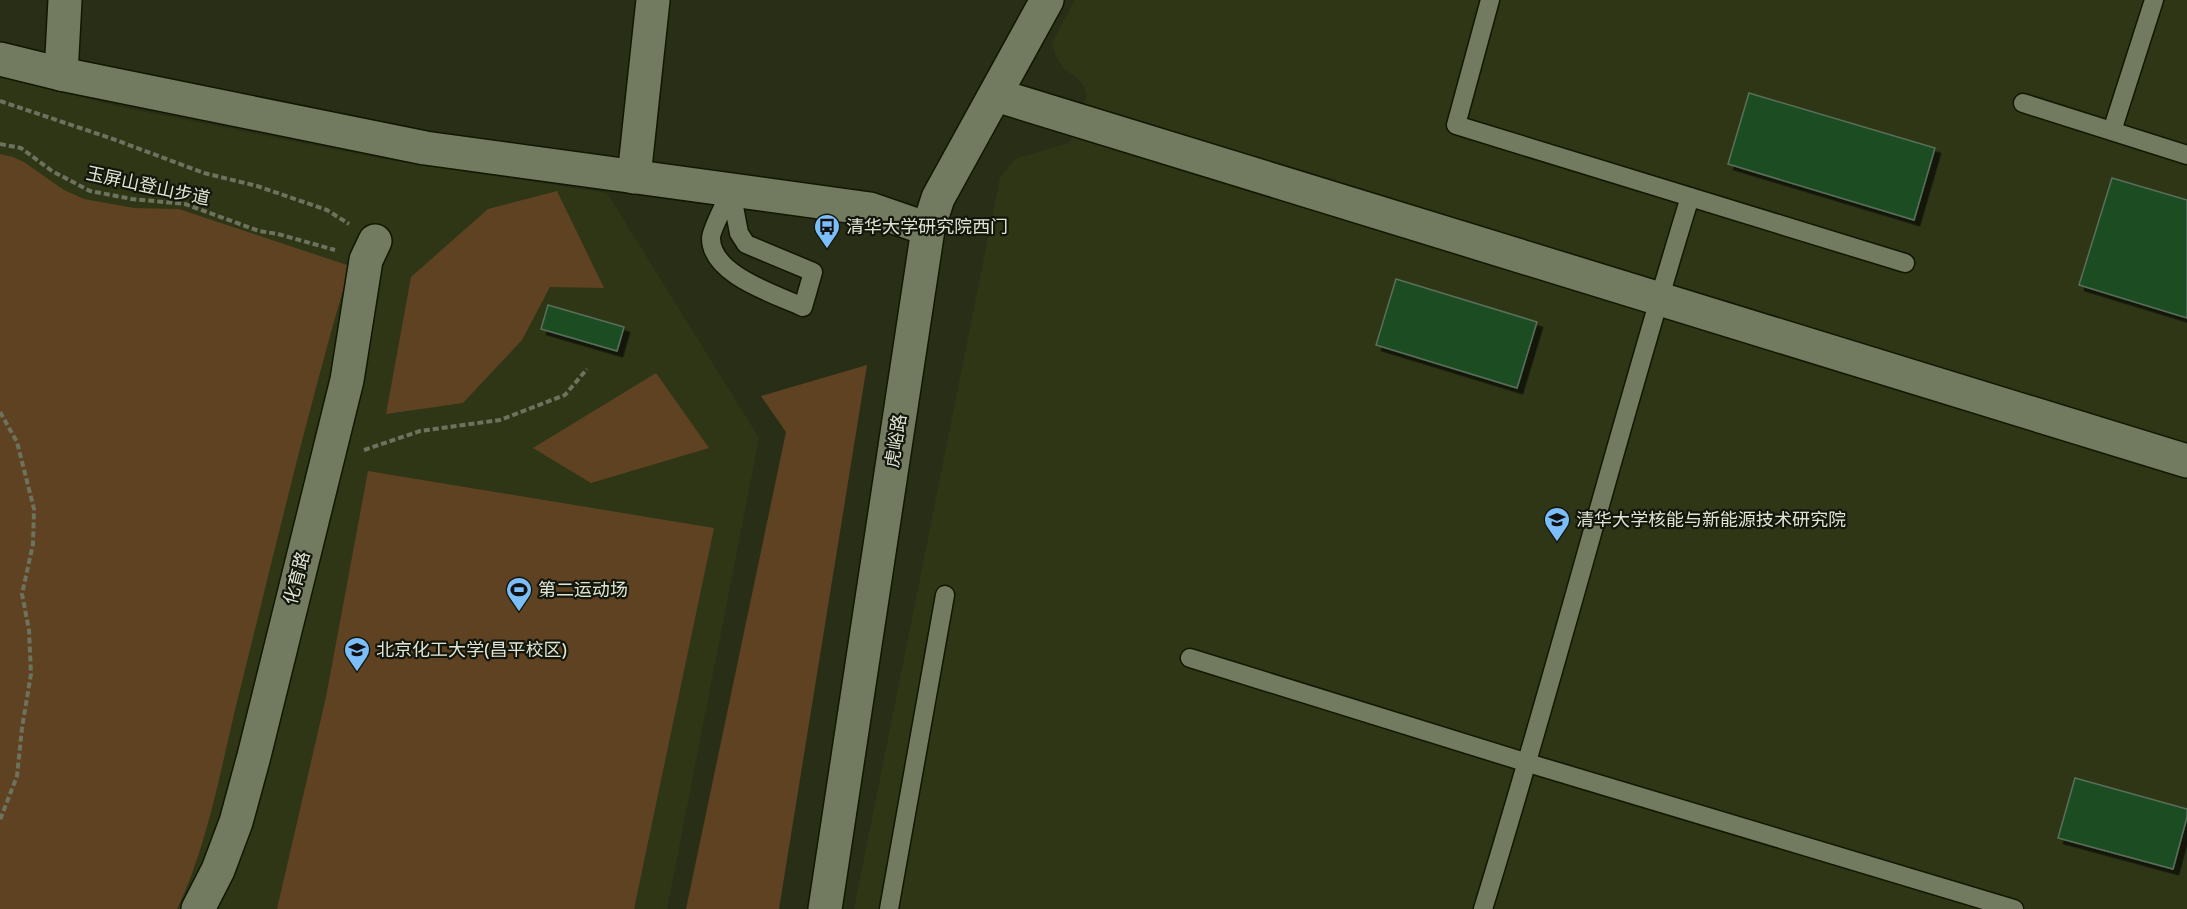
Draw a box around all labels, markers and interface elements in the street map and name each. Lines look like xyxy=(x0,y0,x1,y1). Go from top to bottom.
street label: 玉屏山登山步道 xyxy=(84,162,212,210)
bus stop icon: 清华大学研究院西门 xyxy=(812,212,842,250)
place label: 清华大学研究院西门 xyxy=(846,216,1008,238)
street label: 虎峪路 xyxy=(881,413,911,469)
school or university icon: 清华大学核能与新能源技术研究院 xyxy=(1542,505,1572,543)
place label: 清华大学核能与新能源技术研究院 xyxy=(1576,509,1846,531)
street label: 化育路 xyxy=(279,549,315,607)
sports icon: 第二运动场 xyxy=(504,575,534,613)
place label: 第二运动场 xyxy=(538,579,628,601)
school or university icon: 北京化工大学(昌平校区) xyxy=(342,635,372,673)
place label: 北京化工大学(昌平校区) xyxy=(376,639,567,661)

